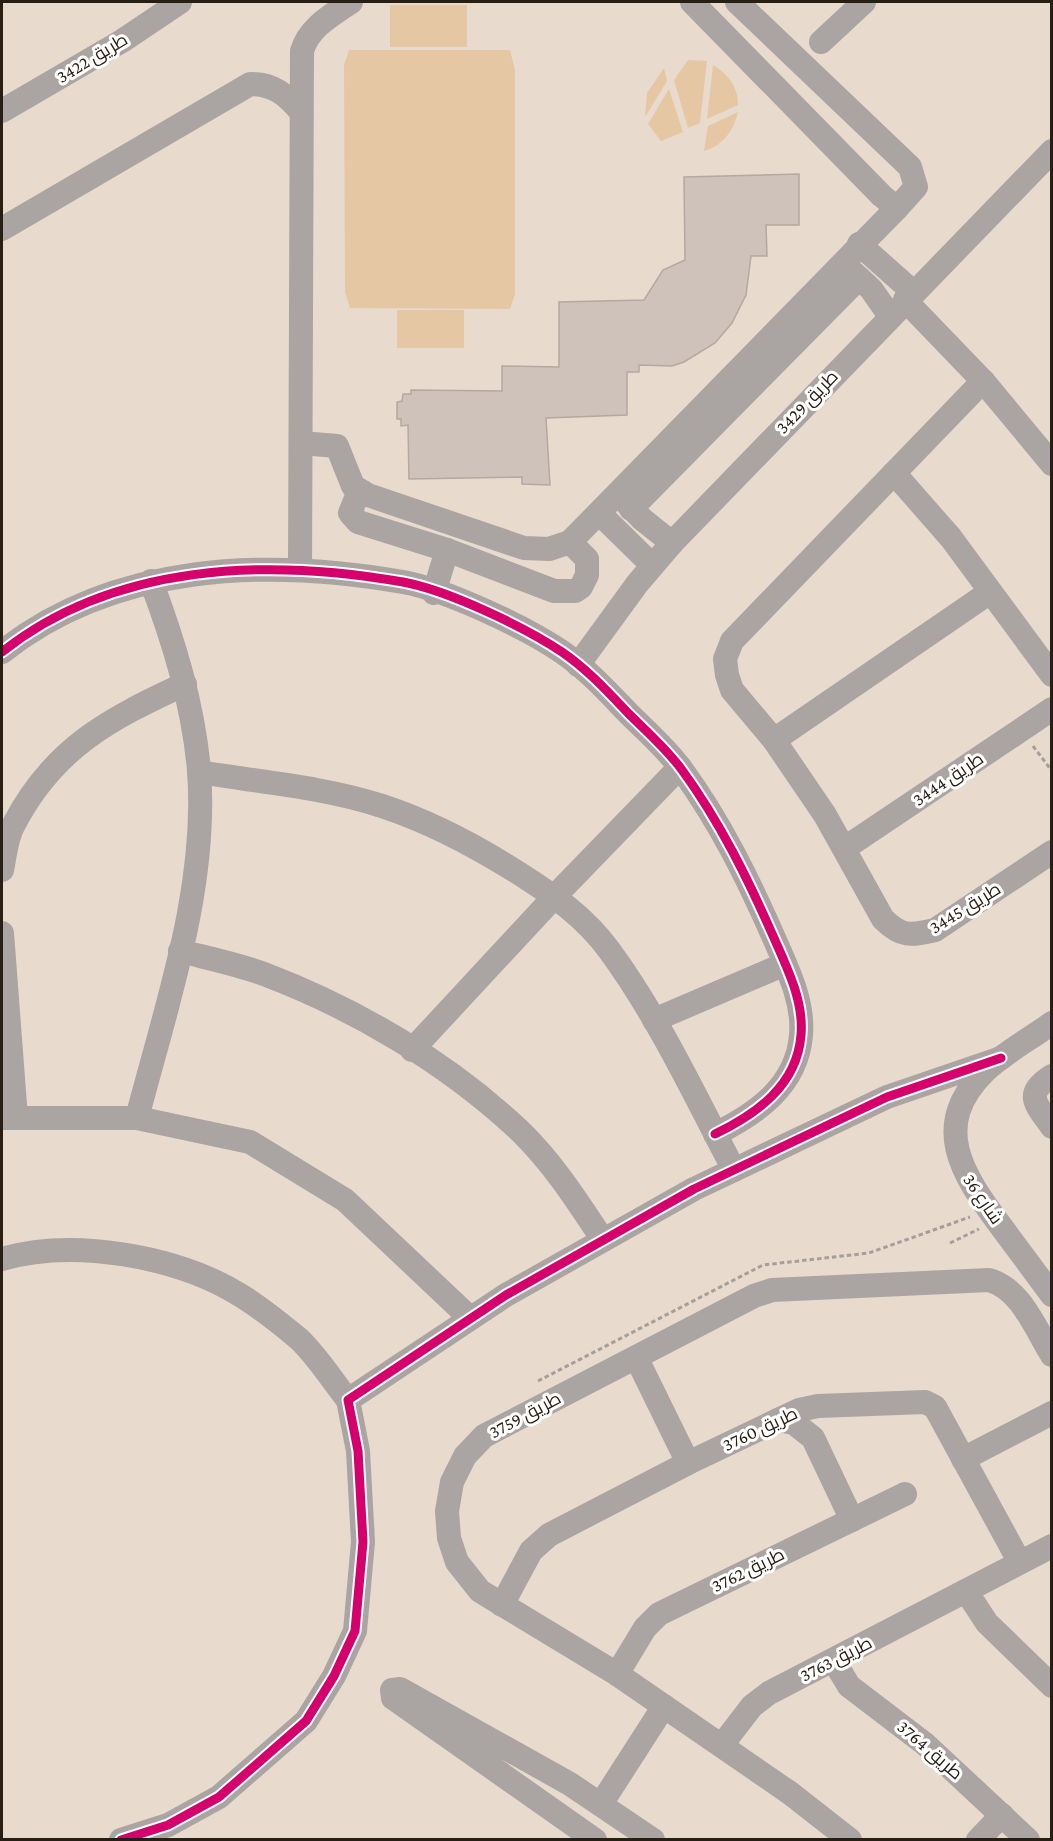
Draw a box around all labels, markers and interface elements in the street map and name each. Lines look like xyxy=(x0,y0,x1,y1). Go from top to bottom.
street label: طريق 3422 xyxy=(53,29,132,89)
street label: طريق 3429 xyxy=(772,366,843,439)
street label: طريق 3444 xyxy=(909,748,988,811)
street label: طريق 3445 xyxy=(926,878,1005,939)
street label: شارع 36 xyxy=(957,1170,1007,1229)
street label: طريق 3759 xyxy=(486,1388,565,1444)
street label: طريق 3760 xyxy=(719,1403,801,1457)
street label: طريق 3762 xyxy=(708,1544,788,1598)
street label: طريق 3763 xyxy=(797,1632,876,1687)
street label: طريق 3764 xyxy=(892,1716,967,1785)

